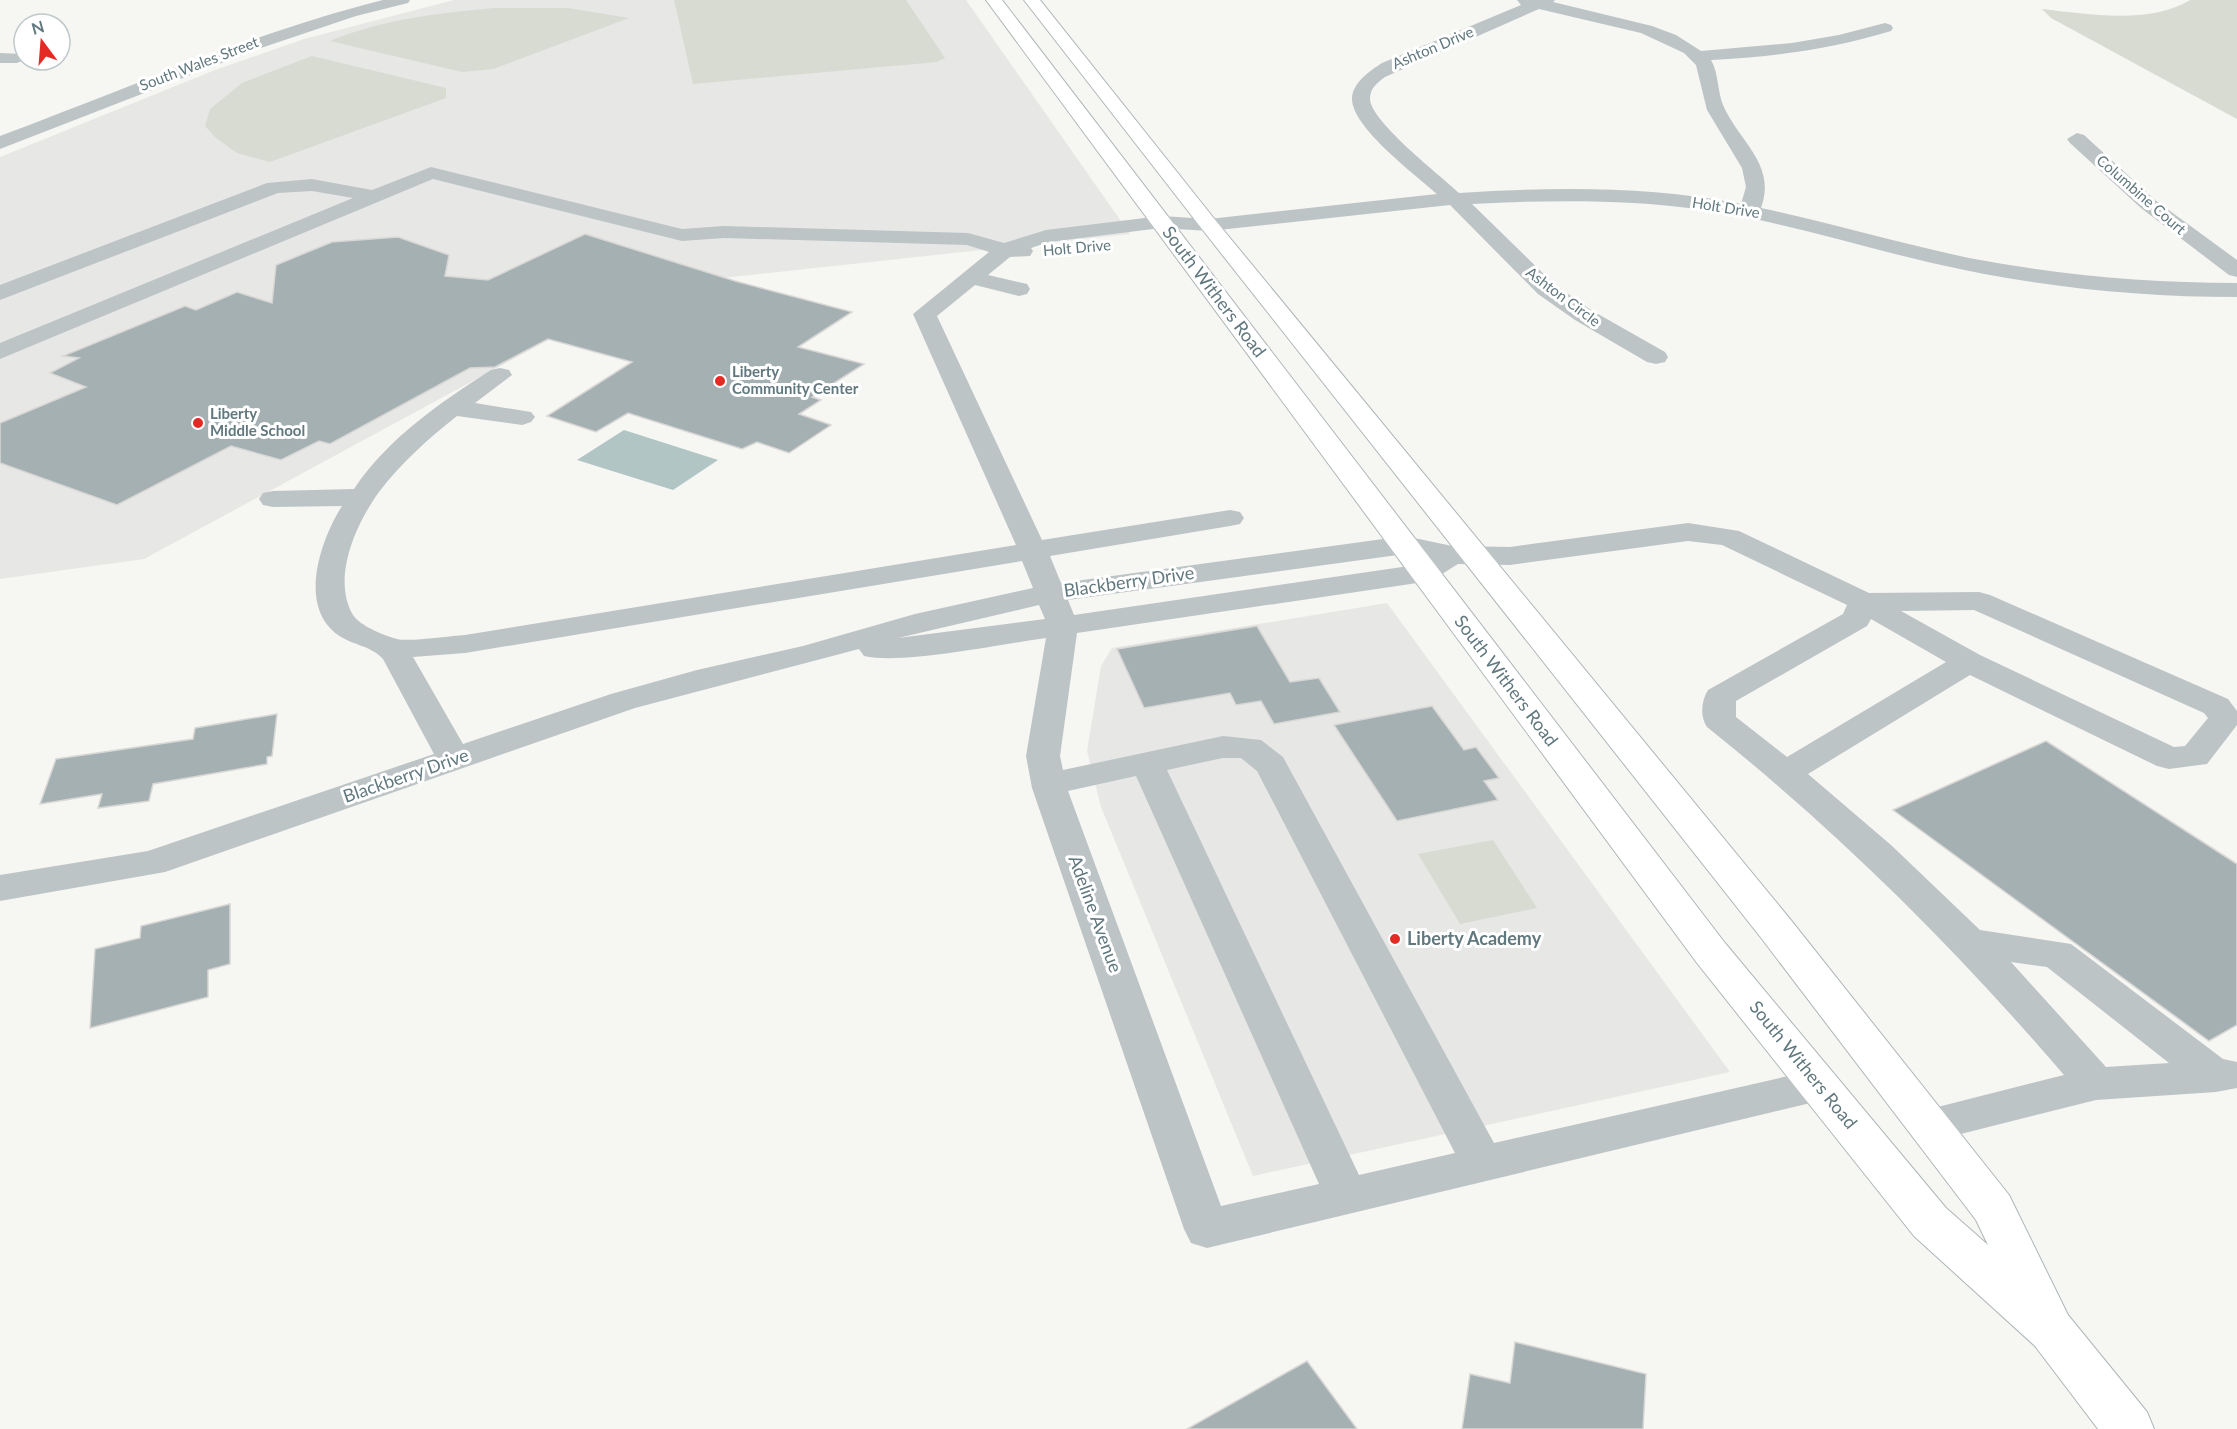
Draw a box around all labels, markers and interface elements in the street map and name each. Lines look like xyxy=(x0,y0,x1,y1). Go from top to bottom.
north arrow xyxy=(12,12,72,72)
text: N xyxy=(29,16,46,38)
street label: Ashton Drive xyxy=(1389,22,1476,72)
street label: South Wales Street xyxy=(137,32,261,94)
street label: Columbine Court xyxy=(2093,151,2190,238)
street label: Holt Drive xyxy=(1691,193,1761,221)
street label: South Withers Road xyxy=(1158,221,1271,361)
street label: Holt Drive xyxy=(1042,235,1112,259)
street label: Ashton Circle xyxy=(1523,262,1604,330)
place label: Liberty Community Center xyxy=(732,362,859,397)
marker: Liberty Community Center xyxy=(713,374,727,388)
place label: Liberty Middle School xyxy=(210,404,305,439)
marker: Liberty Middle School xyxy=(191,416,205,430)
street label: Blackberry Drive xyxy=(1062,561,1195,601)
street label: South Withers Road xyxy=(1450,610,1563,750)
street label: Blackberry Drive xyxy=(340,743,471,807)
street label: Adeline Avenue xyxy=(1065,852,1127,975)
place label: Liberty Academy xyxy=(1407,927,1542,949)
marker: Liberty Academy xyxy=(1388,932,1402,946)
street label: South Withers Road xyxy=(1745,996,1862,1133)

